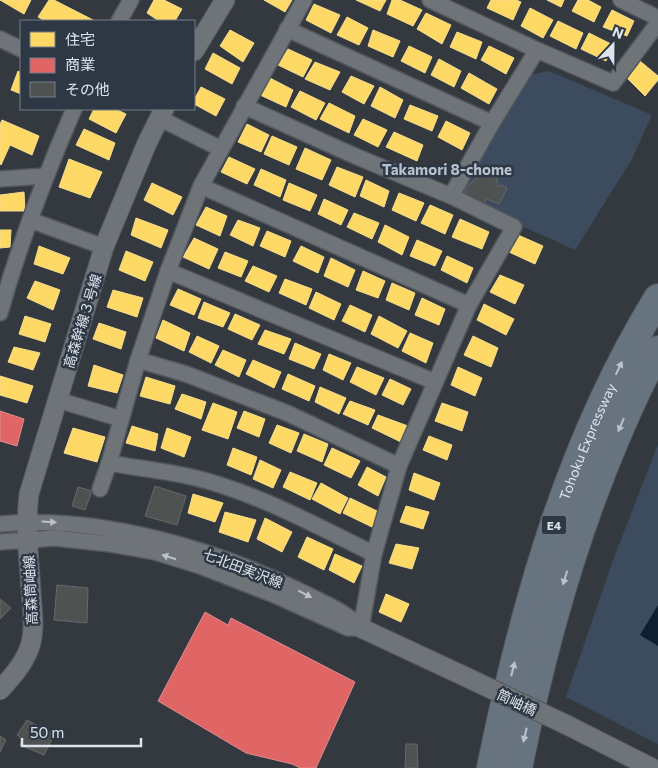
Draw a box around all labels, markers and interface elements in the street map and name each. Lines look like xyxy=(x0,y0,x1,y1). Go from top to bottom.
legend xyxy=(20,20,195,110)
north arrow xyxy=(588,20,638,70)
text: N xyxy=(610,23,626,42)
text: 住宅 xyxy=(65,30,95,48)
text: 商業 xyxy=(65,55,95,73)
text: その他 xyxy=(65,80,110,98)
district label: Takamori 8-chome xyxy=(382,160,512,178)
street label: 高森幹線３号線 xyxy=(60,272,104,370)
one-way arrow xyxy=(615,361,623,375)
street label: Tohoku Expressway xyxy=(555,380,619,502)
one-way arrow xyxy=(617,418,625,432)
road number: E4 xyxy=(542,516,566,534)
one-way arrow xyxy=(41,519,57,527)
street label: 七北田実沢線 xyxy=(201,545,285,591)
one-way arrow xyxy=(161,552,176,560)
street label: 高森筒岫線 xyxy=(20,555,40,625)
one-way arrow xyxy=(561,570,569,585)
one-way arrow xyxy=(298,590,312,598)
one-way arrow xyxy=(509,662,517,677)
street label: 筒岫橋 xyxy=(494,685,540,719)
scale bar xyxy=(22,716,141,748)
text: 50 m xyxy=(30,723,64,741)
one-way arrow xyxy=(521,727,529,742)

